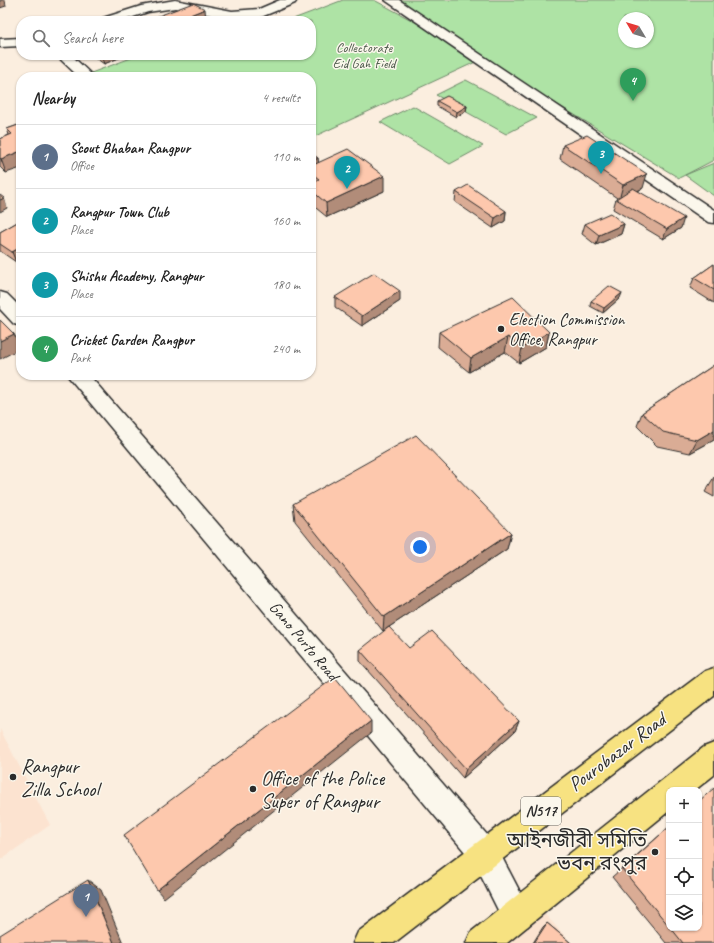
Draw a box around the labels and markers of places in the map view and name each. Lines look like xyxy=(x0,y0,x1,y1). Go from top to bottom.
pin: 4 xyxy=(620,68,646,101)
pin: 3 xyxy=(588,141,614,174)
pin: 2 xyxy=(334,156,360,189)
place label: Election Commission Office, Rangpur xyxy=(509,309,626,350)
marker: Election Commission Office, Rangpur xyxy=(496,324,506,334)
place label: Rangpur Zilla School xyxy=(21,754,102,802)
place label: Office of the Police Super of Rangpur xyxy=(261,766,386,814)
marker: Rangpur Zilla School xyxy=(8,772,18,782)
marker: Office of the Police Super of Rangpur xyxy=(248,784,258,794)
place label: আইনজীবী সমিতি ভবন রংপুর xyxy=(506,828,648,876)
marker: আইনজীবী সমিতি ভবন রংপুর xyxy=(650,847,660,857)
pin: 1 xyxy=(73,884,99,917)

